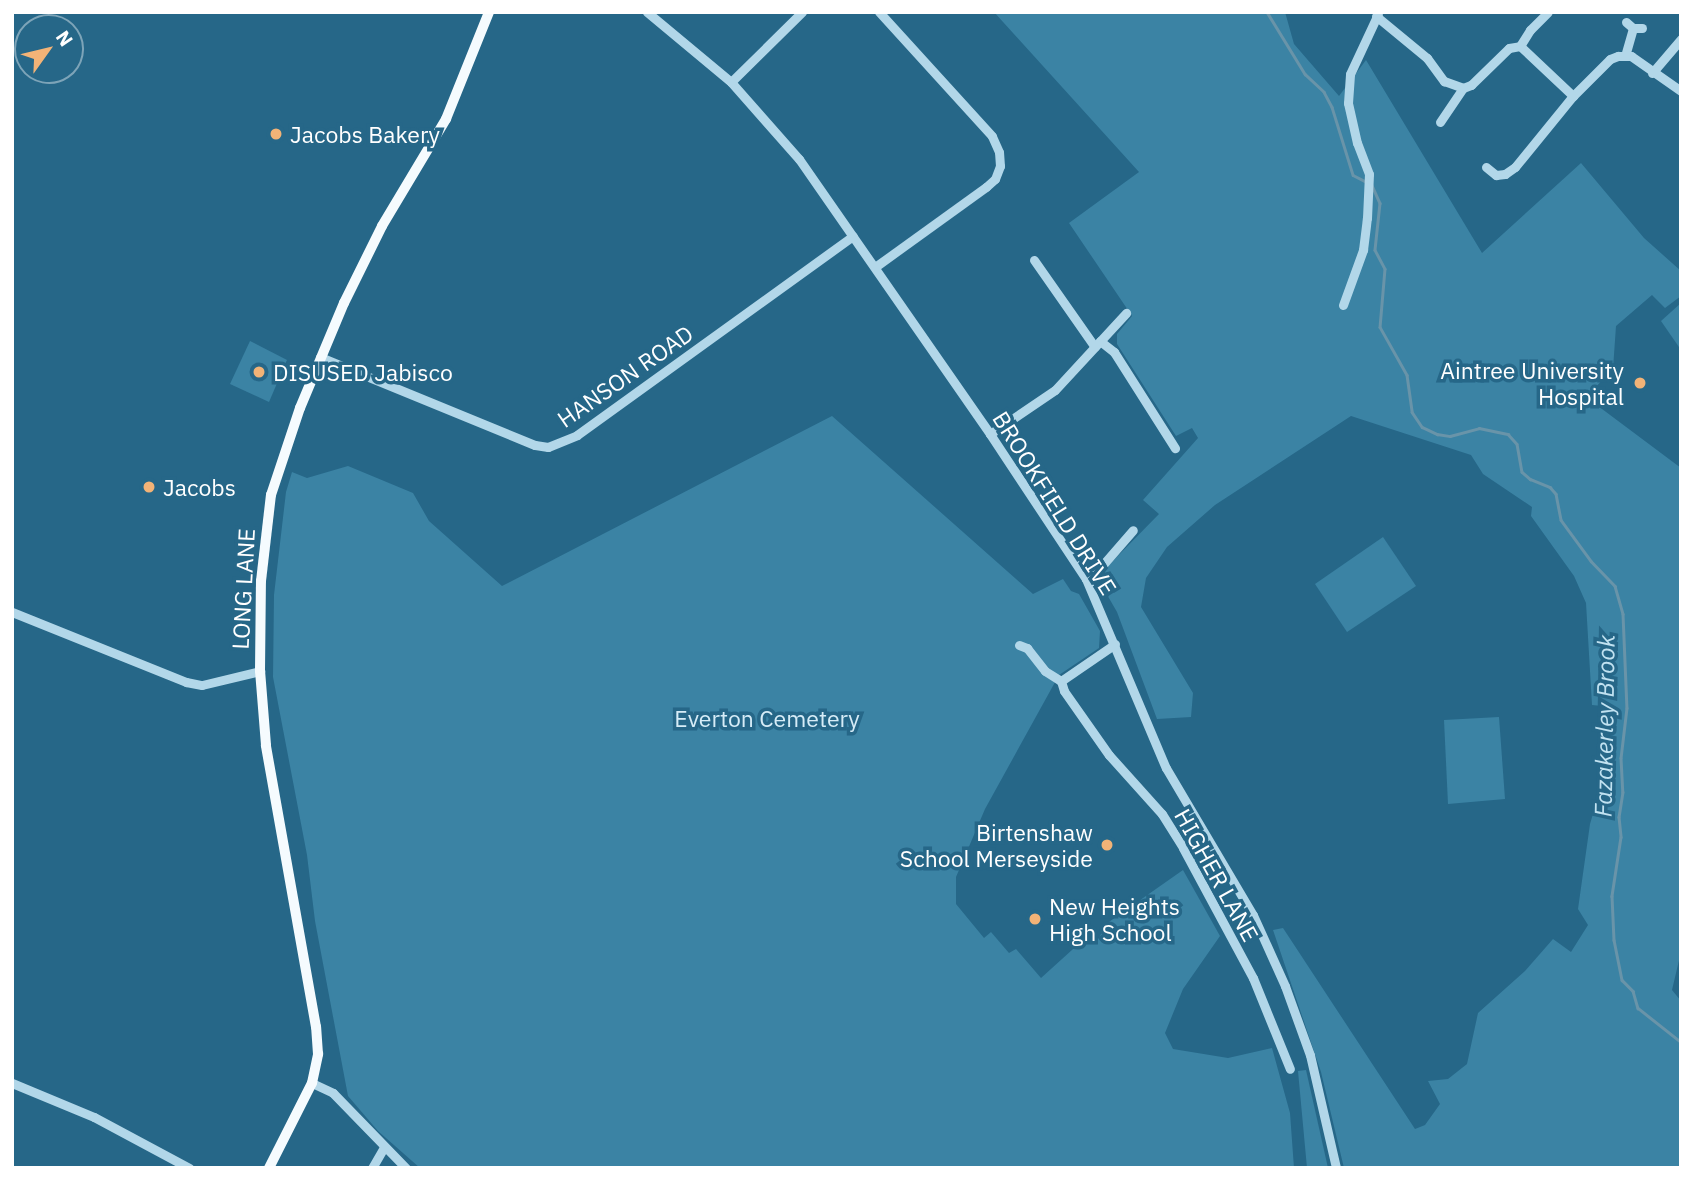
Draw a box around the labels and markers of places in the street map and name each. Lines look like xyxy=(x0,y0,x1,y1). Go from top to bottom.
place label: Jacobs Bakery xyxy=(290,120,440,148)
marker: Jacobs Bakery xyxy=(268,126,284,142)
place label: Aintree University Hospital xyxy=(1440,356,1624,410)
place label: DISUSED Jabisco xyxy=(273,358,453,386)
marker: DISUSED Jabisco xyxy=(251,364,267,380)
marker: Aintree University Hospital xyxy=(1630,373,1650,393)
place label: Jacobs xyxy=(163,473,236,501)
marker: Jacobs xyxy=(141,479,157,495)
place label: Birtenshaw School Merseyside xyxy=(900,818,1093,872)
marker: Birtenshaw School Merseyside xyxy=(1099,837,1115,853)
place label: New Heights High School xyxy=(1049,892,1180,946)
marker: New Heights High School xyxy=(1027,911,1043,927)

